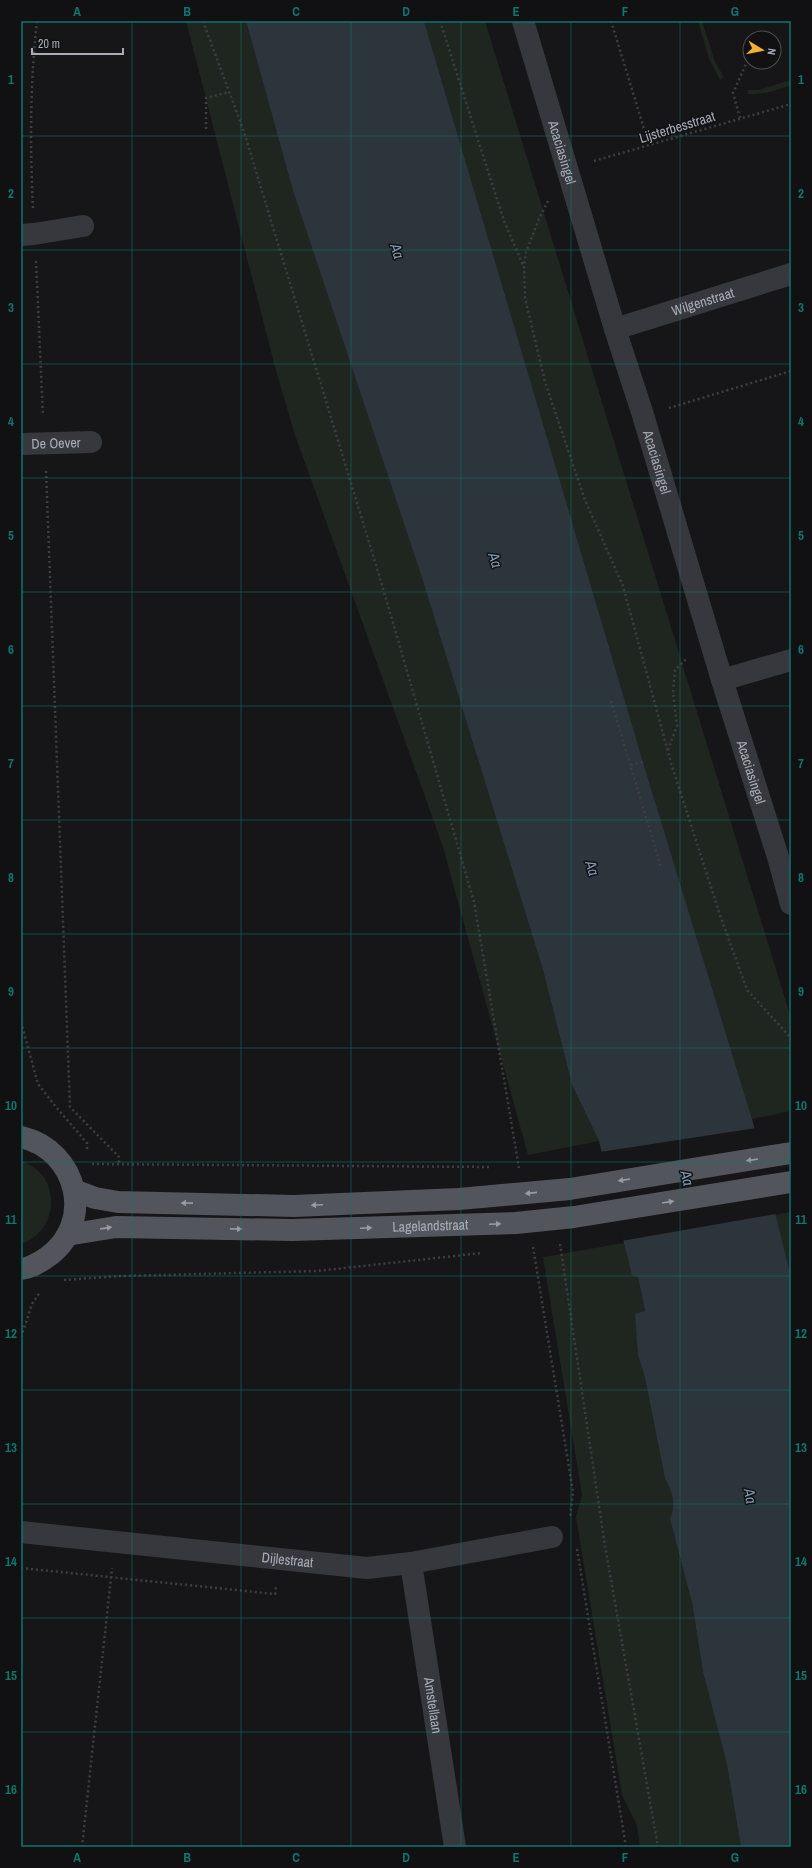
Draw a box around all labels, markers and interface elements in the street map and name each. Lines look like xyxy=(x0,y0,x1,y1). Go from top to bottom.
text: A xyxy=(73,3,81,20)
text: B xyxy=(183,3,191,20)
text: C xyxy=(292,3,300,20)
text: D xyxy=(402,3,410,20)
text: E xyxy=(512,3,520,20)
text: F xyxy=(622,3,629,20)
text: G xyxy=(731,3,739,20)
scale bar xyxy=(32,30,123,56)
north arrow xyxy=(742,30,782,70)
text: 20 m xyxy=(38,36,60,52)
text: N xyxy=(764,47,779,56)
text: 1 xyxy=(8,71,14,88)
text: 1 xyxy=(798,71,804,88)
street label: Lijsterbesstraat xyxy=(637,107,717,147)
street label: Acaciasingel xyxy=(544,117,580,186)
text: 2 xyxy=(8,185,14,202)
text: 2 xyxy=(798,185,804,202)
water label: Aa xyxy=(385,239,410,261)
street label: Wilgenstraat xyxy=(669,283,736,320)
text: 3 xyxy=(8,299,14,316)
text: 3 xyxy=(798,299,804,316)
text: 4 xyxy=(8,413,14,430)
text: 4 xyxy=(798,413,804,430)
street label: Acaciasingel xyxy=(639,427,675,496)
street label: De Oever xyxy=(31,433,81,453)
text: 5 xyxy=(8,527,14,544)
text: 5 xyxy=(798,527,804,544)
water label: Aa xyxy=(483,548,508,570)
text: 6 xyxy=(8,641,14,658)
text: 6 xyxy=(798,641,804,658)
street label: Acaciasingel xyxy=(732,737,770,806)
text: 7 xyxy=(8,755,14,772)
text: 7 xyxy=(798,755,804,772)
water label: Aa xyxy=(580,856,605,878)
text: 8 xyxy=(8,869,14,886)
text: 8 xyxy=(798,869,804,886)
text: 9 xyxy=(8,983,14,1000)
text: 9 xyxy=(798,983,804,1000)
text: 10 xyxy=(5,1097,17,1114)
text: 10 xyxy=(795,1097,807,1114)
one-way arrow xyxy=(746,1157,759,1163)
water label: Aa xyxy=(675,1167,700,1188)
one-way arrow xyxy=(618,1177,630,1183)
one-way arrow xyxy=(525,1190,537,1196)
one-way arrow xyxy=(662,1199,674,1205)
one-way arrow xyxy=(181,1200,193,1207)
one-way arrow xyxy=(311,1201,323,1208)
text: 11 xyxy=(5,1211,17,1228)
text: 11 xyxy=(795,1211,807,1228)
street label: Lagelandstraat xyxy=(392,1215,469,1236)
one-way arrow xyxy=(489,1220,501,1227)
one-way arrow xyxy=(100,1225,112,1231)
one-way arrow xyxy=(360,1225,373,1231)
one-way arrow xyxy=(230,1226,243,1232)
text: 12 xyxy=(5,1325,17,1342)
text: 12 xyxy=(795,1325,807,1342)
text: 13 xyxy=(5,1439,17,1456)
text: 13 xyxy=(795,1439,807,1456)
water label: Aa xyxy=(739,1486,762,1505)
street label: Dijlestraat xyxy=(261,1548,314,1571)
text: 14 xyxy=(5,1553,17,1570)
text: 14 xyxy=(795,1553,807,1570)
text: 15 xyxy=(5,1667,17,1684)
text: 15 xyxy=(795,1667,807,1684)
street label: Amstellaan xyxy=(420,1675,446,1735)
text: 16 xyxy=(5,1781,17,1798)
text: 16 xyxy=(795,1781,807,1798)
text: A xyxy=(73,1849,81,1866)
text: B xyxy=(183,1849,191,1866)
text: C xyxy=(292,1849,300,1866)
text: D xyxy=(402,1849,410,1866)
text: E xyxy=(512,1849,520,1866)
text: F xyxy=(622,1849,629,1866)
text: G xyxy=(731,1849,739,1866)

